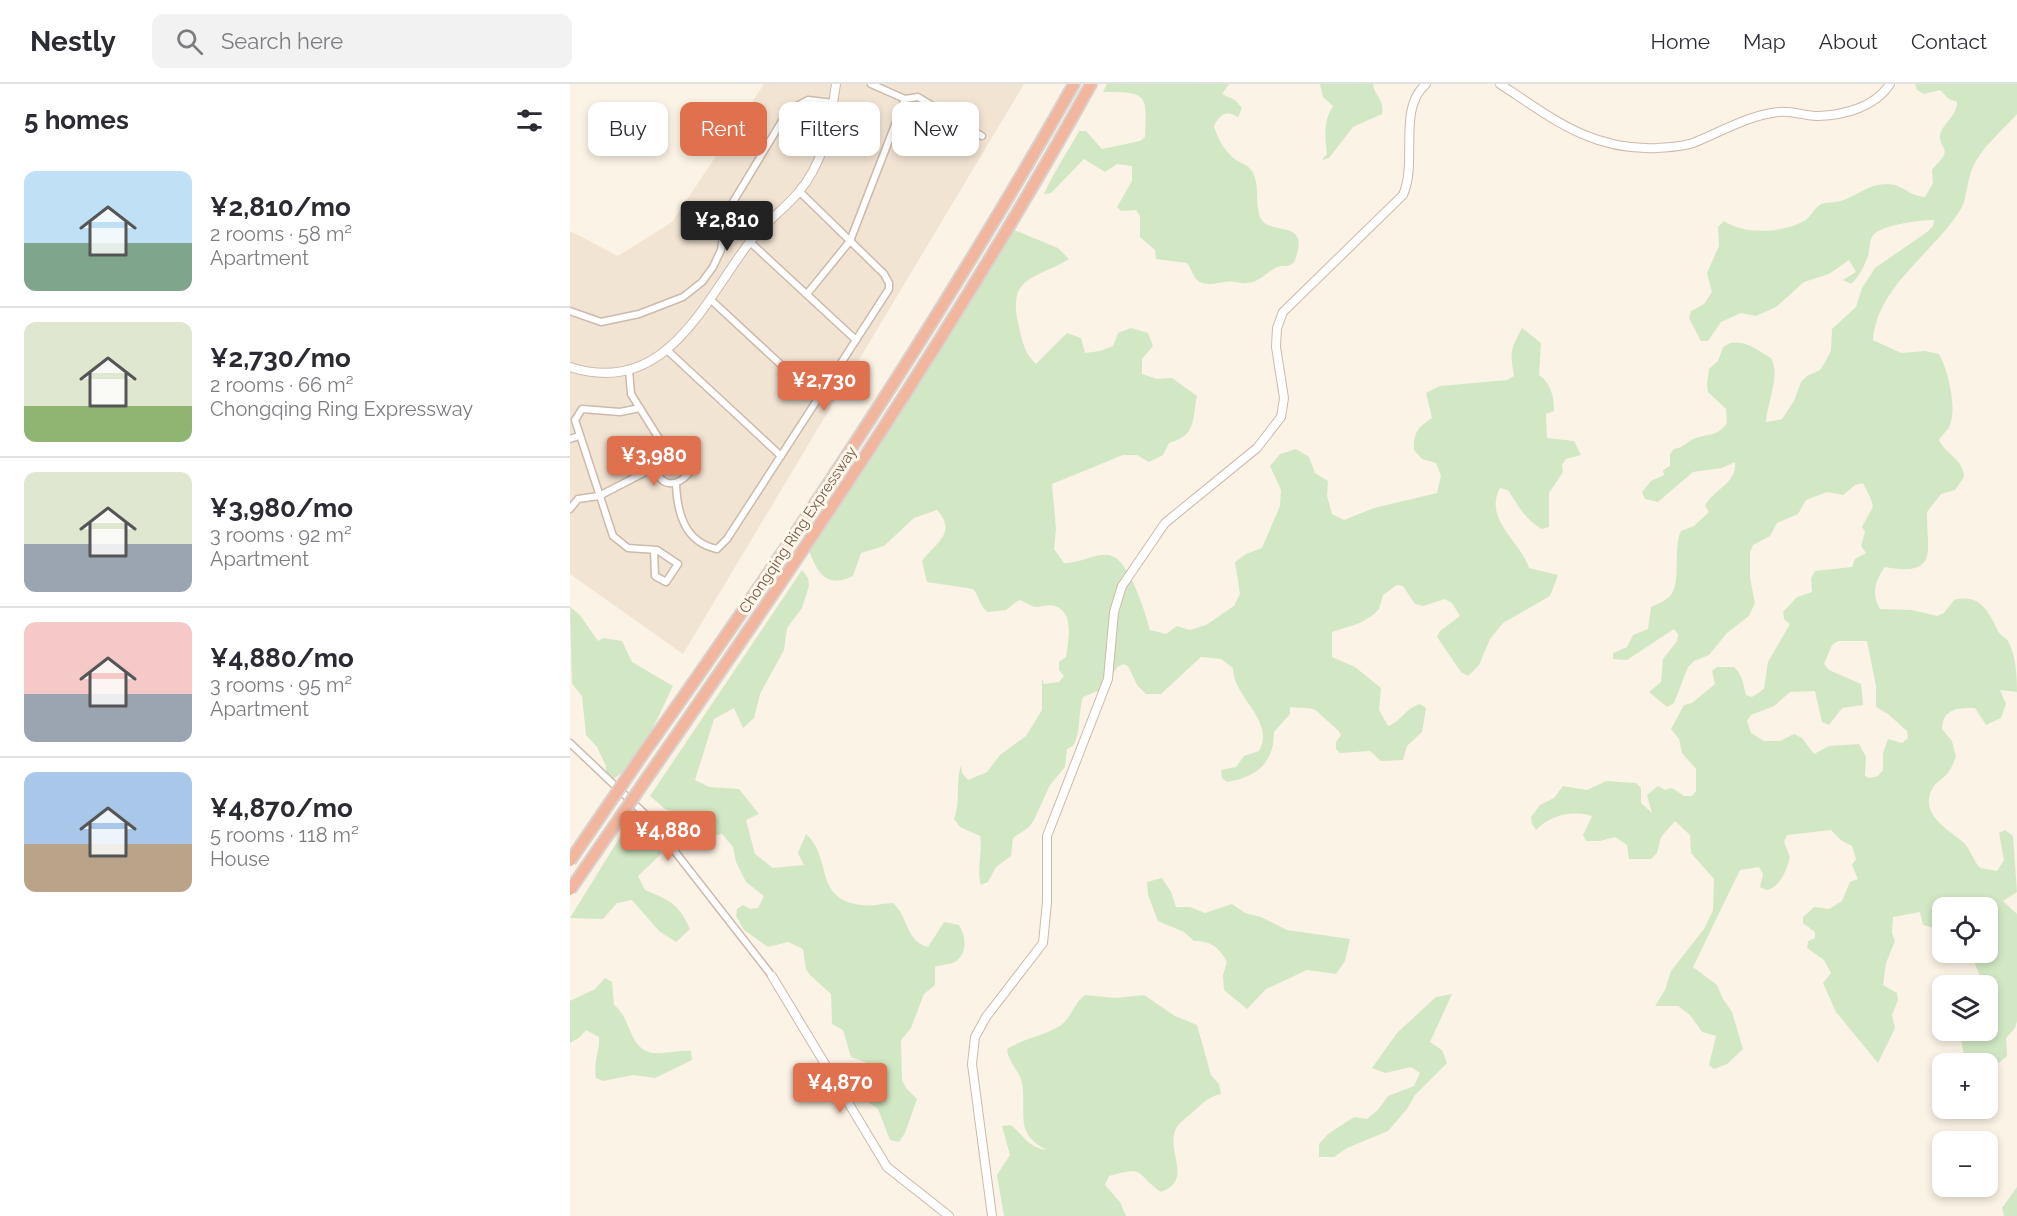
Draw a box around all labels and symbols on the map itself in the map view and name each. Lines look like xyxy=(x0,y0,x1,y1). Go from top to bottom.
pin: ¥2,810 xyxy=(678,201,776,252)
pin: ¥2,730 xyxy=(775,361,873,412)
pin: ¥3,980 xyxy=(605,436,703,487)
street label: Chongqing Ring Expressway xyxy=(735,443,861,617)
pin: ¥4,880 xyxy=(619,811,717,862)
pin: ¥4,870 xyxy=(791,1063,889,1114)

